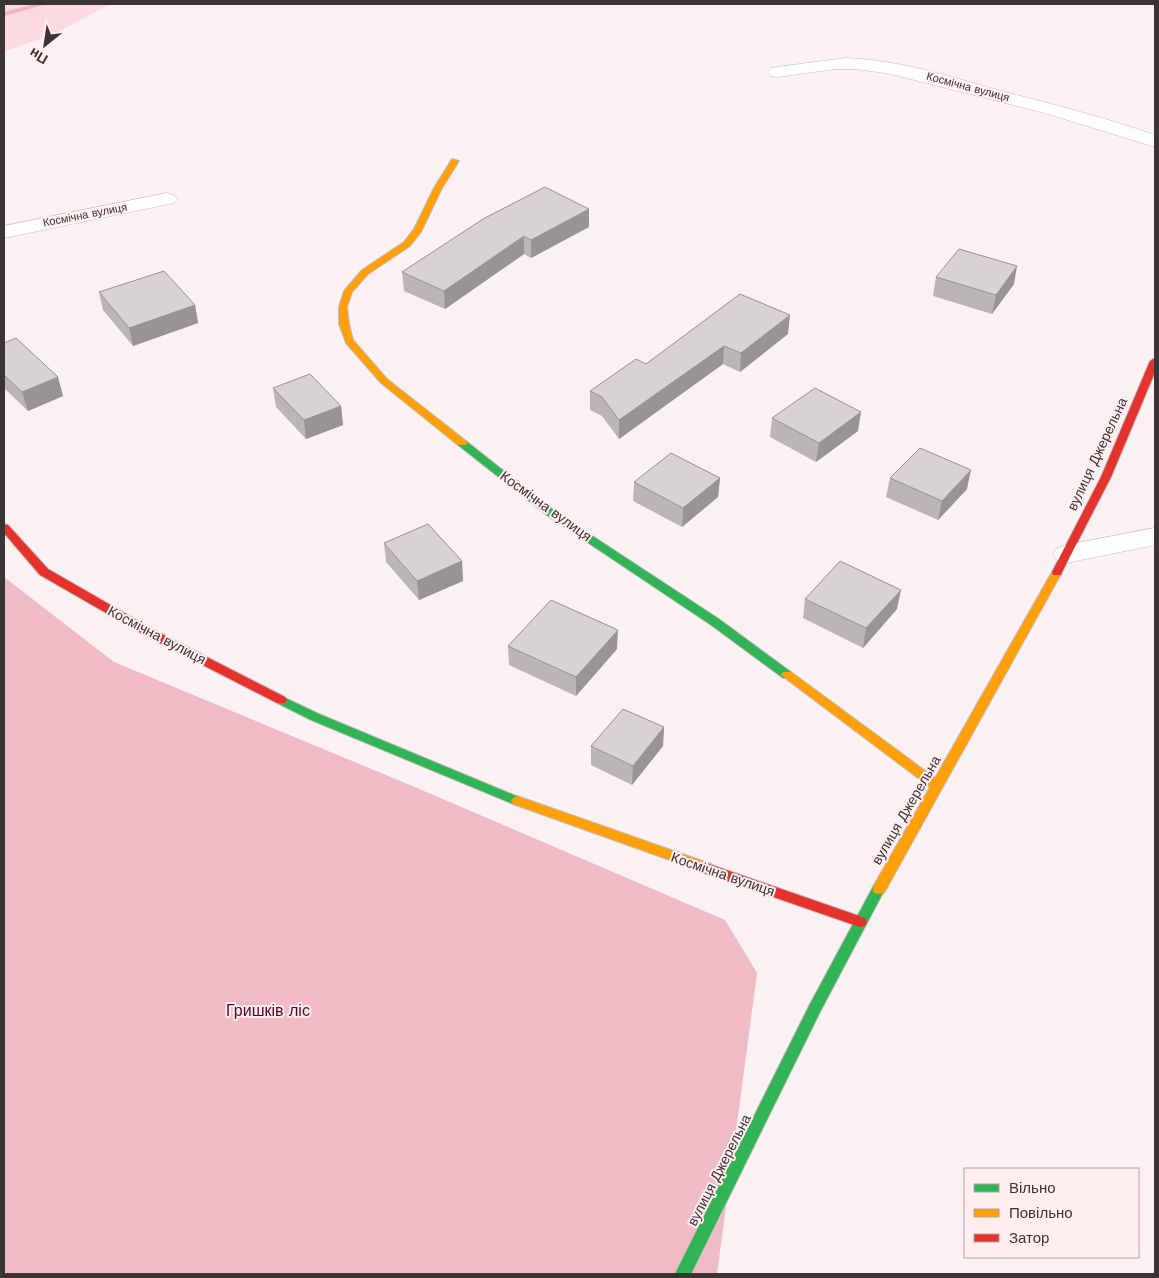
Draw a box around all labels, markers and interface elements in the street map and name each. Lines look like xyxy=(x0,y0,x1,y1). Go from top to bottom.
north arrow xyxy=(20,20,70,70)
text: Пн xyxy=(26,45,51,68)
street label: Космічна вулиця xyxy=(925,70,1011,104)
street label: Космічна вулиця xyxy=(42,200,128,230)
street label: вулиця Джерельна xyxy=(1064,395,1130,513)
street label: Космічна вулиця xyxy=(497,468,595,544)
street label: Космічна вулиця xyxy=(105,602,209,668)
street label: вулиця Джерельна xyxy=(868,753,944,867)
street label: Космічна вулиця xyxy=(669,849,777,899)
park label: Гришків ліс xyxy=(226,1001,310,1020)
street label: вулиця Джерельна xyxy=(684,1111,754,1228)
legend xyxy=(964,1168,1139,1258)
text: Вільно xyxy=(1009,1179,1056,1197)
text: Повільно xyxy=(1009,1204,1073,1222)
text: Затор xyxy=(1009,1229,1049,1247)

